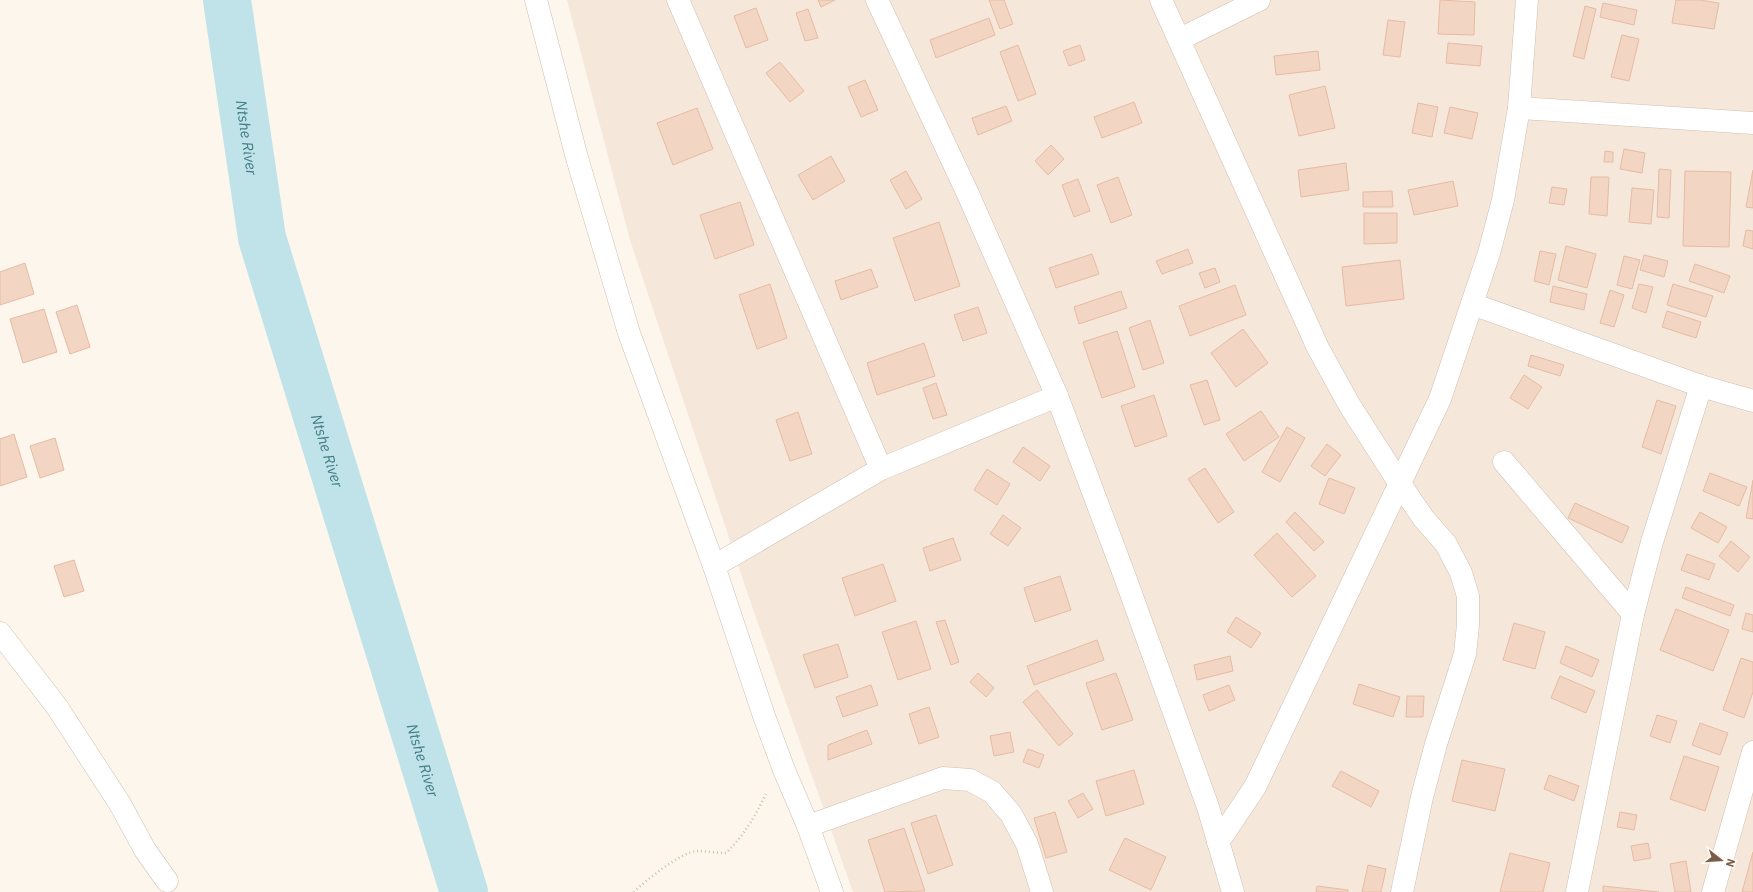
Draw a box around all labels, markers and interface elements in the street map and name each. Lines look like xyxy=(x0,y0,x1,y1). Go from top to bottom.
water label: Ntshe River xyxy=(232,99,262,177)
water label: Ntshe River xyxy=(307,412,348,490)
water label: Ntshe River xyxy=(403,721,444,799)
north arrow xyxy=(1701,840,1741,880)
text: N xyxy=(1723,857,1738,869)

